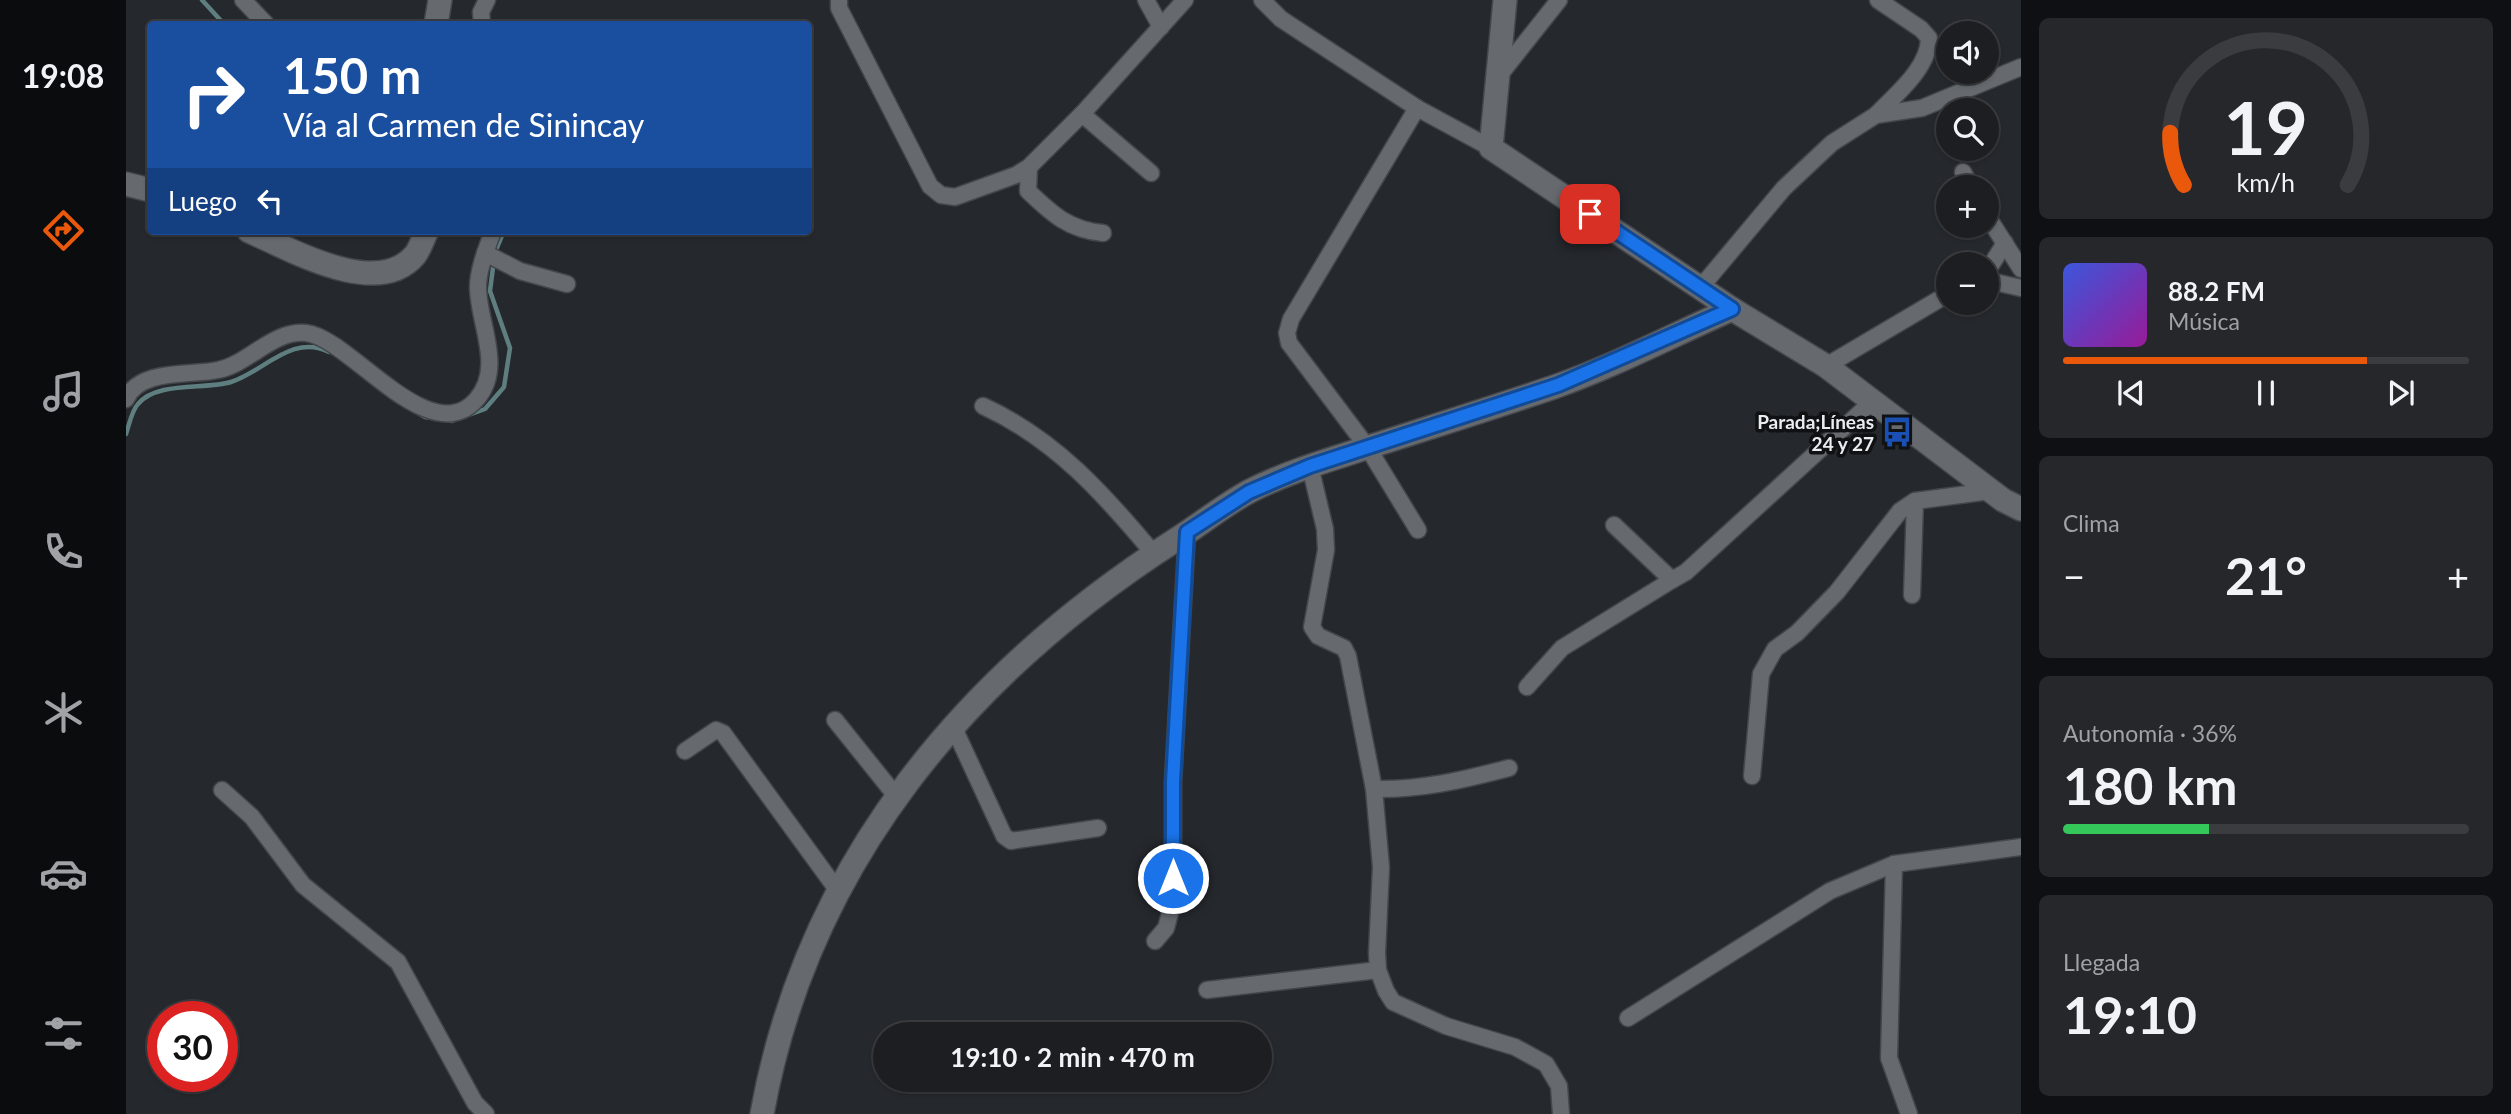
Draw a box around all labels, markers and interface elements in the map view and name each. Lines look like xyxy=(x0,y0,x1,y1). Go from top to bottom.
map controls xyxy=(1936,21,1999,315)
button: sound xyxy=(1936,21,1999,84)
text: 150 m xyxy=(283,46,421,104)
icon: right xyxy=(168,49,259,140)
text: 19:08 xyxy=(22,56,104,95)
text: 19 xyxy=(2224,83,2308,171)
button: search xyxy=(1936,98,1999,161)
text: Vía al Carmen de Sinincay xyxy=(283,105,644,144)
text: km/h xyxy=(2237,166,2295,196)
button: + xyxy=(1936,175,1999,238)
icon: left xyxy=(251,182,289,220)
pin xyxy=(1560,184,1620,244)
text: Luego xyxy=(168,185,237,217)
icon: arrive xyxy=(1571,195,1609,233)
icon: directions xyxy=(39,206,88,255)
button: − xyxy=(1936,252,1999,315)
text: 88.2 FM xyxy=(2168,275,2265,307)
text: Música xyxy=(2168,307,2240,335)
icon: music xyxy=(39,367,88,416)
icon: previous xyxy=(2112,374,2150,412)
icon: pause xyxy=(2247,374,2285,412)
icon: next xyxy=(2382,374,2420,412)
place label: Parada;Líneas 24 y 27 xyxy=(1757,410,1874,455)
bus stop icon: Parada;Líneas 24 y 27 xyxy=(1880,415,1914,449)
text: Clima xyxy=(2063,509,2120,537)
icon: phone xyxy=(39,527,88,576)
text: 21° xyxy=(2225,544,2307,606)
text: − xyxy=(2063,553,2085,599)
text: + xyxy=(2447,553,2469,599)
icon: climate xyxy=(39,688,88,737)
text: Autonomía · 36% xyxy=(2063,719,2237,747)
text: 180 km xyxy=(2063,754,2237,816)
position arrow xyxy=(1136,841,1210,915)
icon: car xyxy=(39,849,88,898)
text: Llegada xyxy=(2063,948,2140,976)
text: 19:10 xyxy=(2063,983,2197,1045)
speed limit sign: 30 xyxy=(147,1001,238,1092)
icon: filters xyxy=(39,1009,88,1058)
text: 19:10 · 2 min · 470 m xyxy=(950,1041,1195,1073)

